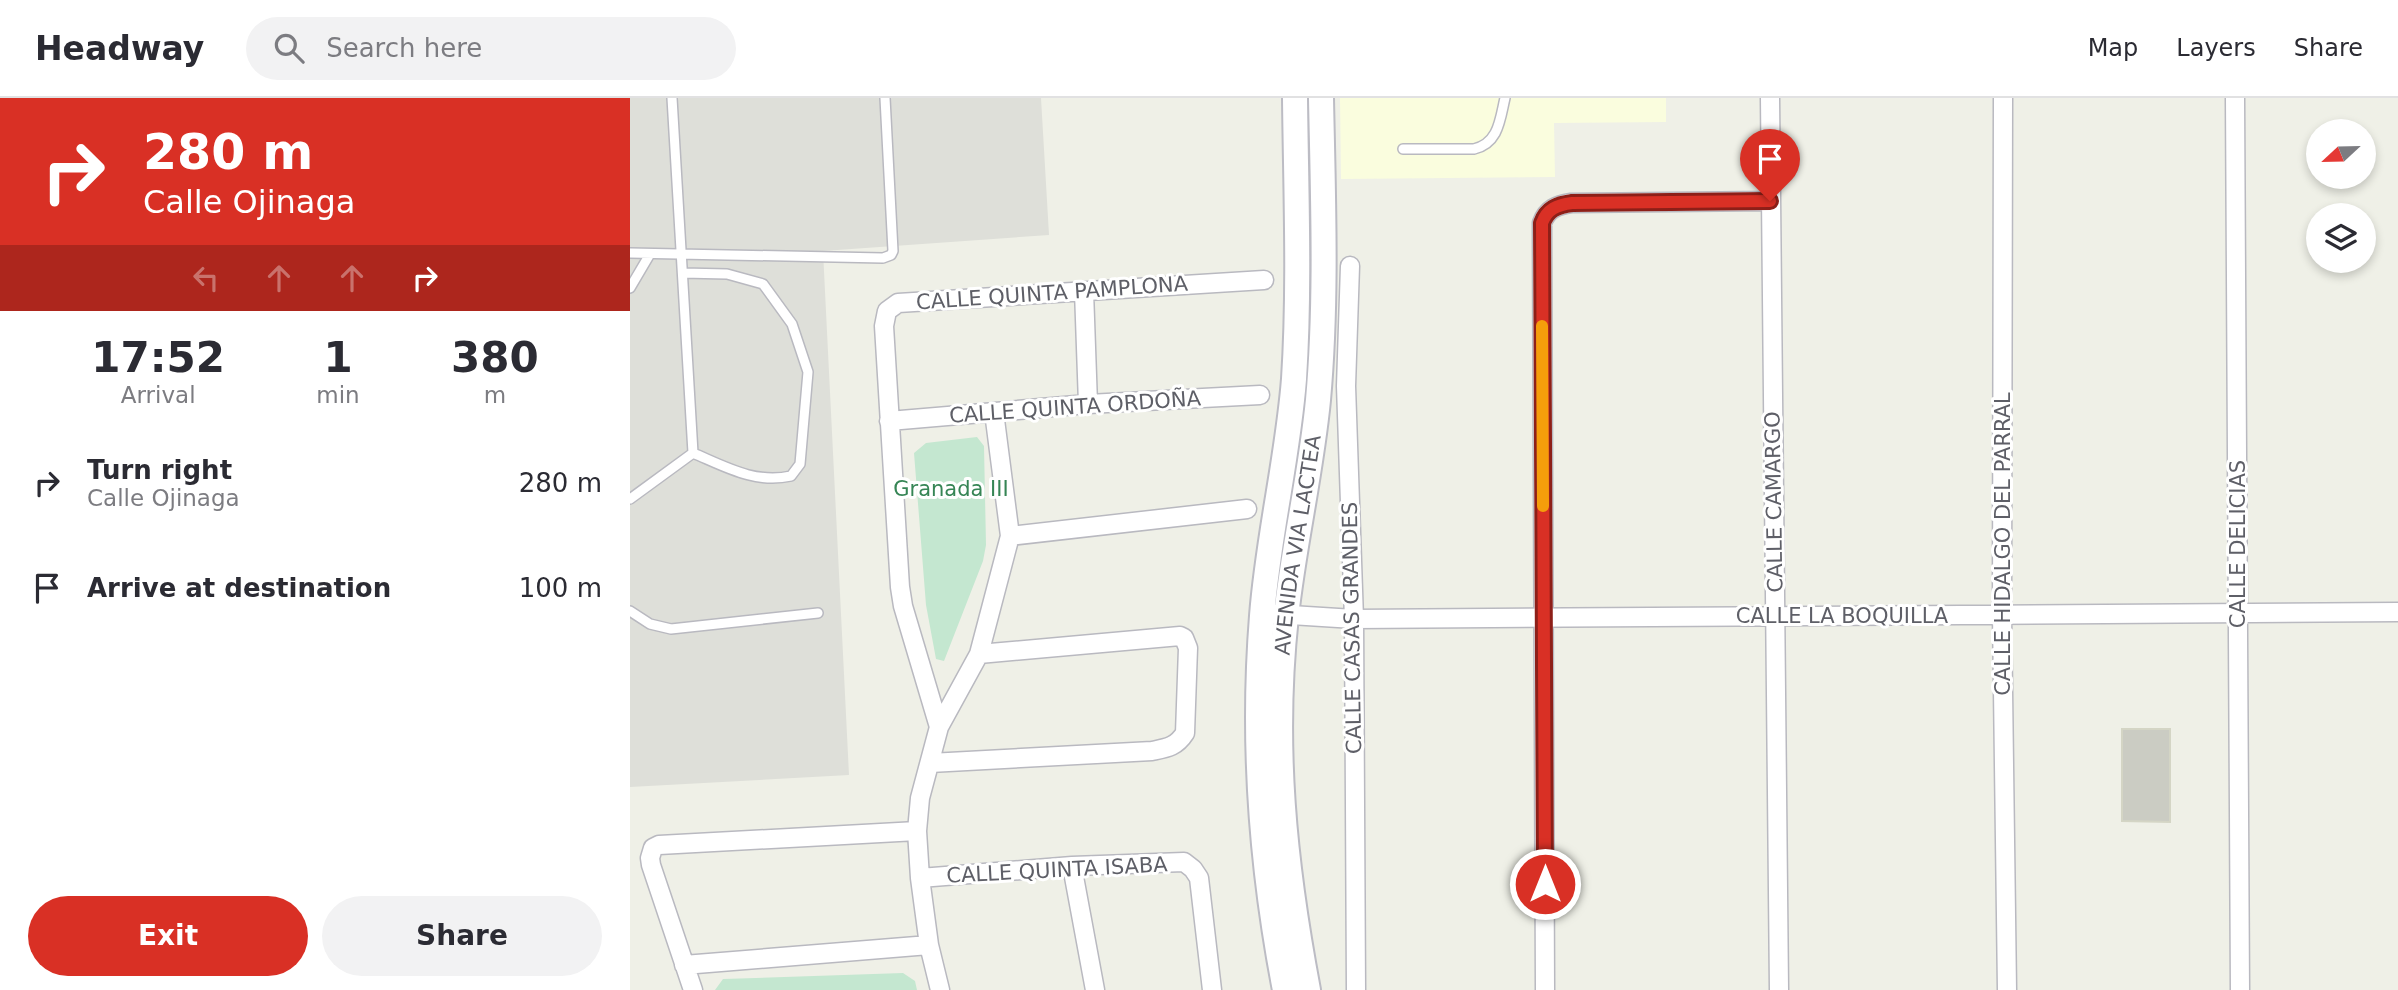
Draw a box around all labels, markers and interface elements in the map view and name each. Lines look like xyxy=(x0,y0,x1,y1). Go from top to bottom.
search box xyxy=(246,17,736,80)
text: Headway xyxy=(35,29,204,68)
icon: search xyxy=(270,29,308,67)
text: Search here xyxy=(326,33,482,63)
text: Map xyxy=(2088,34,2138,62)
text: Layers xyxy=(2176,34,2256,62)
text: Share xyxy=(2294,34,2363,62)
north arrow xyxy=(2306,119,2376,189)
map controls xyxy=(2306,119,2376,273)
text: 280 m xyxy=(143,124,313,181)
icon: right xyxy=(28,126,119,217)
pin xyxy=(1740,129,1800,201)
icon: arrive xyxy=(1751,140,1789,178)
text: Calle Ojinaga xyxy=(143,183,355,221)
button: layers xyxy=(2306,203,2376,273)
icon: left xyxy=(187,259,225,297)
icon: ahead xyxy=(260,259,298,297)
icon: ahead xyxy=(333,259,371,297)
icon: right xyxy=(406,259,444,297)
street label: CALLE QUINTA PAMPLONA xyxy=(915,271,1189,314)
text: 17:52 xyxy=(91,333,225,382)
text: 1 xyxy=(323,333,353,382)
text: 380 xyxy=(451,333,539,382)
text: Arrival xyxy=(121,382,196,408)
text: min xyxy=(316,382,360,408)
text: m xyxy=(484,382,506,408)
street label: CALLE QUINTA ORDOÑA xyxy=(948,384,1202,428)
street label: CALLE HIDALGO DEL PARRAL xyxy=(1991,392,2015,696)
street label: CALLE CAMARGO xyxy=(1760,411,1788,593)
street label: AVENIDA VIA LACTEA xyxy=(1271,433,1326,656)
text: Turn right xyxy=(87,455,232,485)
street label: CALLE DELICIAS xyxy=(2226,460,2250,628)
icon: right xyxy=(28,464,66,502)
text: 280 m xyxy=(519,468,602,498)
park label: Granada III xyxy=(893,477,1009,501)
text: Calle Ojinaga xyxy=(87,485,240,511)
street label: CALLE CASAS GRANDES xyxy=(1338,502,1366,754)
icon: arrive xyxy=(28,569,66,607)
text: Arrive at destination xyxy=(87,573,391,603)
text: 100 m xyxy=(519,573,602,603)
street label: CALLE LA BOQUILLA xyxy=(1736,604,1949,628)
position arrow xyxy=(1508,847,1582,921)
street label: CALLE QUINTA ISABA xyxy=(946,852,1169,888)
button: Exit xyxy=(28,896,308,976)
button: Share xyxy=(322,896,602,976)

